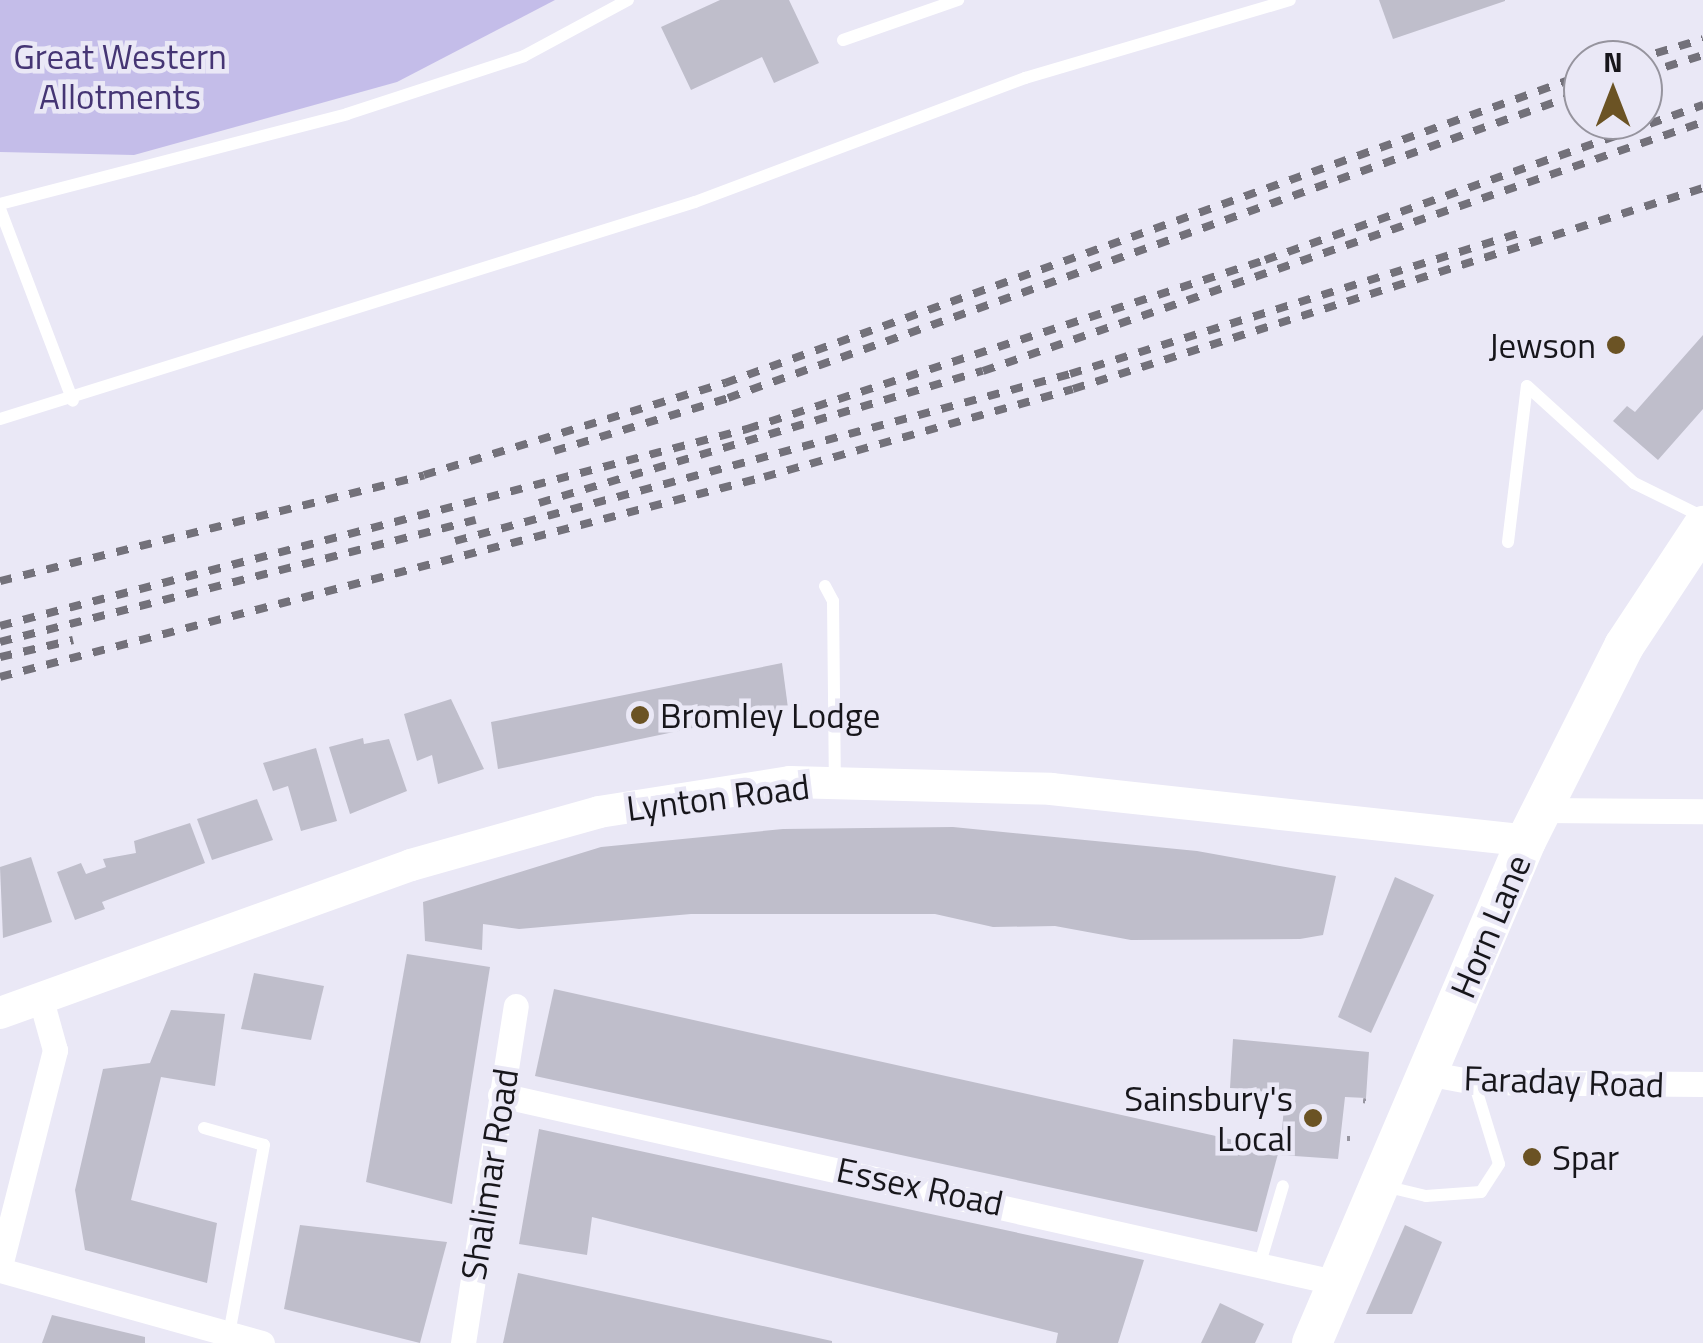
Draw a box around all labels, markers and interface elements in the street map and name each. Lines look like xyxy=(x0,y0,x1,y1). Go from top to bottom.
park label: Great Western Allotments xyxy=(13,35,227,117)
north arrow xyxy=(1563,40,1663,140)
text: N xyxy=(1603,40,1623,83)
place label: Jewson xyxy=(1488,324,1596,366)
marker: Jewson xyxy=(1605,334,1627,356)
place label: Bromley Lodge xyxy=(660,694,880,736)
marker: Bromley Lodge xyxy=(629,704,651,726)
street label: Lynton Road xyxy=(624,765,812,829)
street label: Horn Lane xyxy=(1441,848,1539,1004)
street label: Faraday Road xyxy=(1463,1057,1665,1105)
street label: Shalimar Road xyxy=(452,1065,526,1283)
place label: Sainsbury's Local xyxy=(1124,1077,1293,1159)
marker: Sainsbury's Local xyxy=(1302,1107,1324,1129)
place label: Spar xyxy=(1552,1136,1619,1178)
marker: Spar xyxy=(1521,1146,1543,1168)
street label: Essex Road xyxy=(833,1148,1007,1224)

